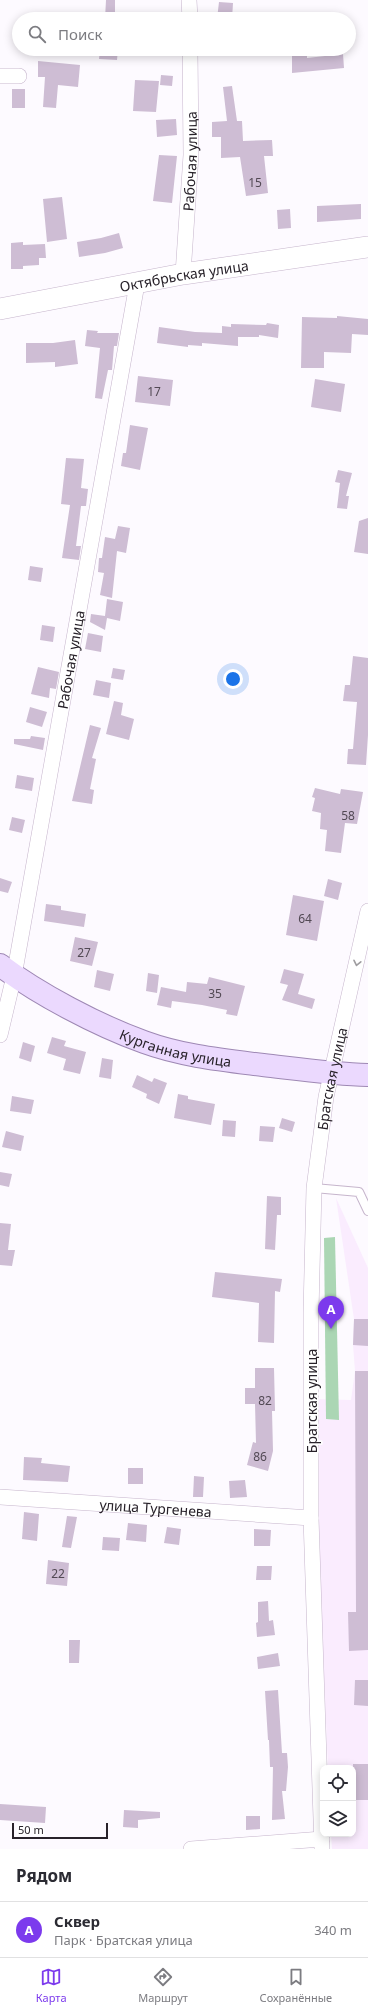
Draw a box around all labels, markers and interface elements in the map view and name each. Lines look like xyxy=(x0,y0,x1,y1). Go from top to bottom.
search box xyxy=(12,12,356,56)
icon: search xyxy=(26,23,48,45)
text: Поиск xyxy=(58,24,103,44)
street label: Рабочая улица xyxy=(178,111,201,212)
house number: 15 xyxy=(248,174,262,191)
street label: Октябрьская улица xyxy=(118,255,250,295)
house number: 17 xyxy=(147,383,161,400)
street label: Рабочая улица xyxy=(52,609,88,710)
your location xyxy=(223,669,243,689)
house number: 58 xyxy=(341,807,355,824)
house number: 64 xyxy=(298,910,312,927)
house number: 27 xyxy=(77,944,91,961)
one-way arrow xyxy=(353,960,361,966)
house number: 35 xyxy=(208,985,222,1002)
street label: Курганная улица xyxy=(117,1024,233,1070)
street label: Братская улица xyxy=(312,1025,351,1131)
pin: A xyxy=(318,1296,344,1329)
street label: Братская улица xyxy=(302,1349,321,1453)
house number: 82 xyxy=(258,1392,272,1409)
house number: 86 xyxy=(253,1448,267,1465)
street label: улица Тургенева xyxy=(99,1494,212,1521)
house number: 22 xyxy=(51,1565,65,1582)
map controls xyxy=(320,1765,356,1837)
button: locate xyxy=(320,1765,356,1801)
button: layers xyxy=(320,1801,356,1837)
scale bar xyxy=(12,1821,108,1840)
text: 50 m xyxy=(18,1822,44,1837)
text: Рядом xyxy=(16,1864,72,1887)
text: Сквер xyxy=(54,1911,100,1931)
text: A xyxy=(25,1921,34,1939)
text: 340 m xyxy=(314,1921,352,1939)
text: Парк · Братская улица xyxy=(54,1931,193,1949)
tab: Карта xyxy=(36,1966,67,2005)
tab: Маршрут xyxy=(138,1966,188,2005)
tab: Сохранённые xyxy=(260,1966,332,2005)

